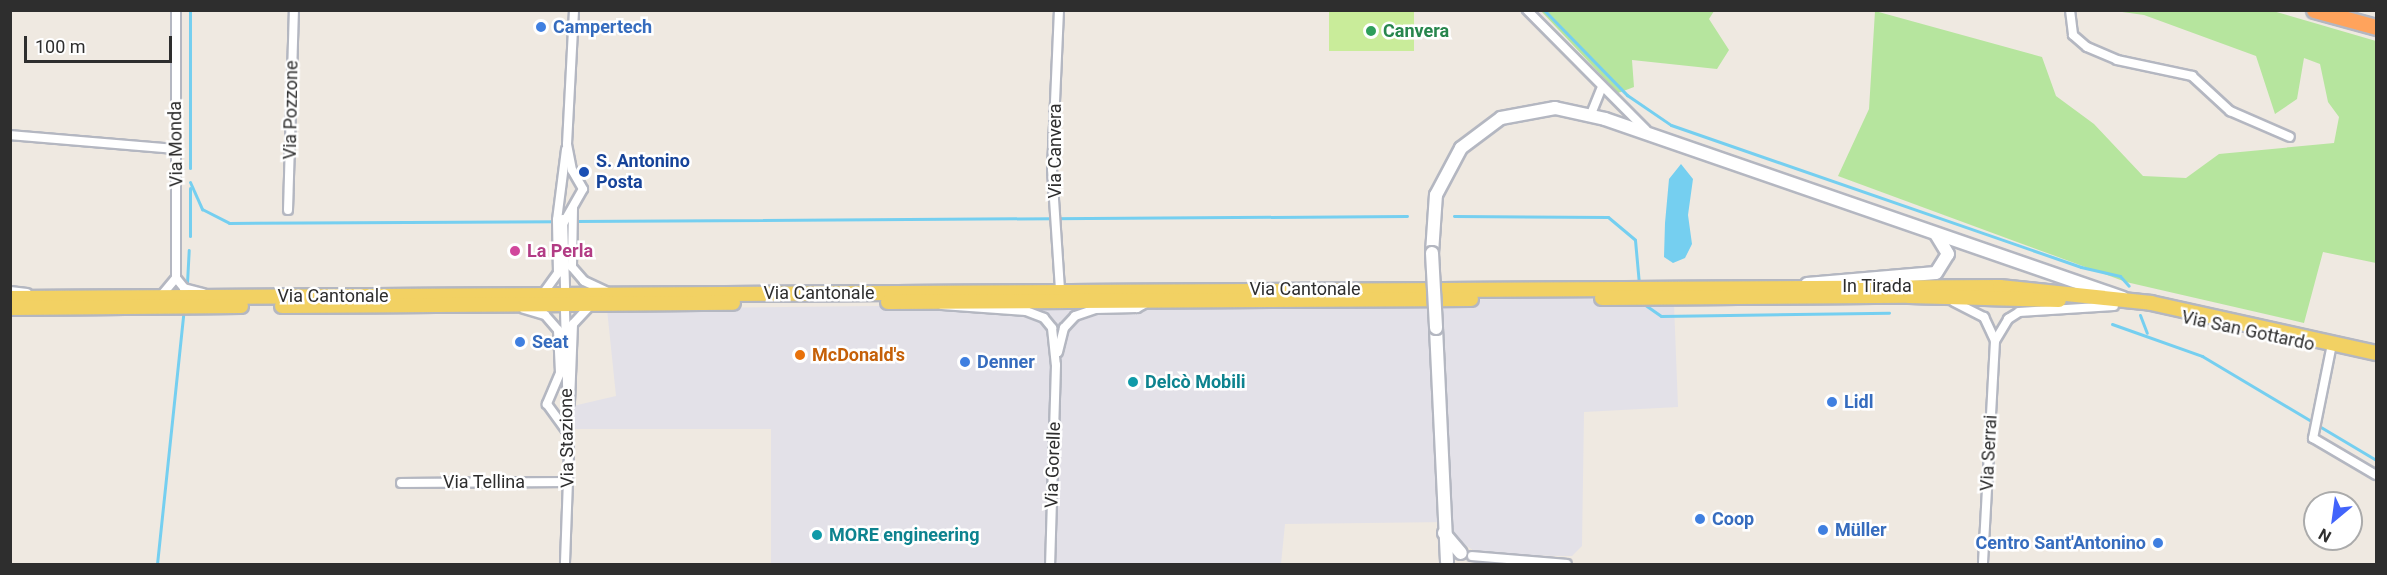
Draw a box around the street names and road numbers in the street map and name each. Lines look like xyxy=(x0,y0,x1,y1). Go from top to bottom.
street label: Via Pozzone xyxy=(279,60,303,160)
street label: Via Monda xyxy=(164,101,188,187)
street label: Via Canvera xyxy=(1044,103,1066,199)
street label: In Tirada xyxy=(1842,275,1912,297)
street label: Via Cantonale xyxy=(1249,278,1361,300)
street label: Via Cantonale xyxy=(763,282,875,304)
street label: Via Cantonale xyxy=(277,285,389,307)
street label: Via San Gottardo xyxy=(2180,306,2316,356)
street label: Via Stazione xyxy=(555,388,579,488)
street label: Via Serrai xyxy=(1976,414,2002,492)
street label: Via Gorelle xyxy=(1041,421,1065,509)
street label: Via Tellina xyxy=(443,471,525,493)

